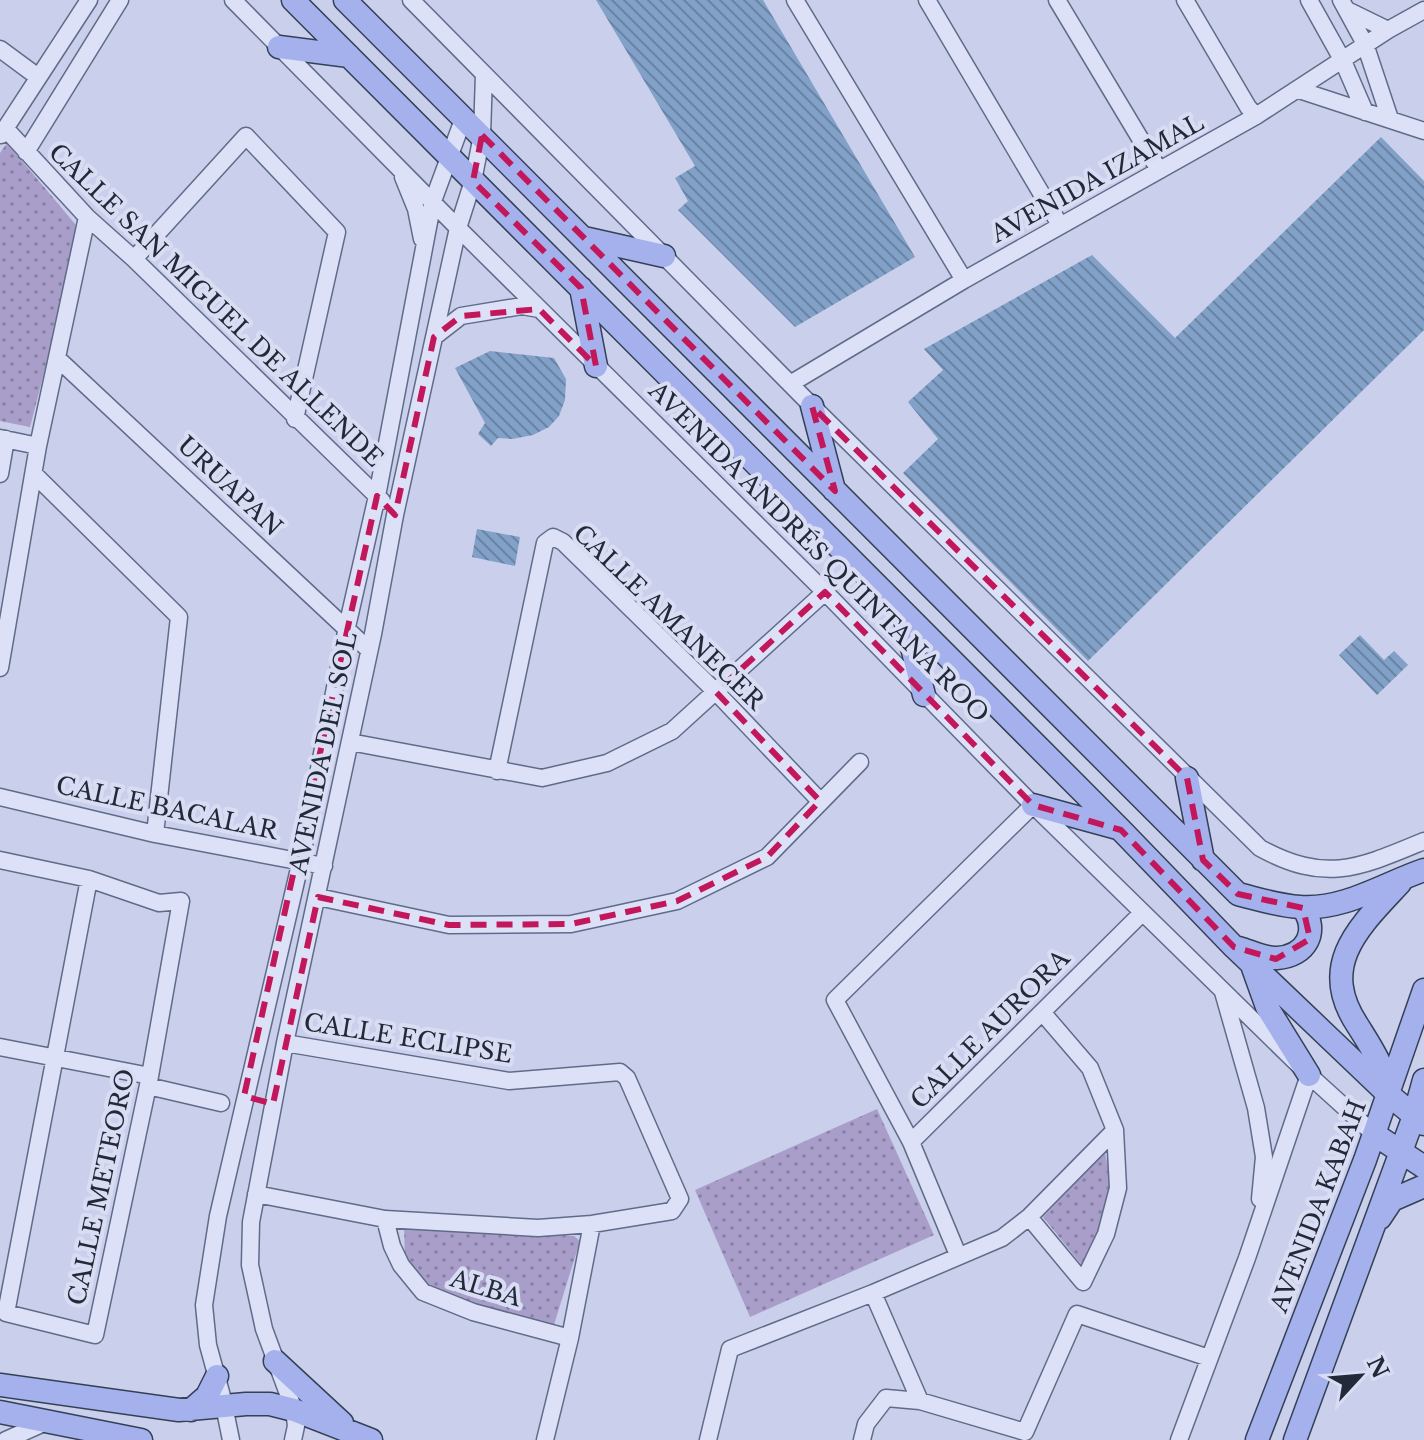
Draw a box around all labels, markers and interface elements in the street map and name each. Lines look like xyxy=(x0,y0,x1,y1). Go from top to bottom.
street label: AVENIDA IZAMAL xyxy=(985,107,1208,249)
street label: CALLE SAN MIGUEL DE ALLENDE xyxy=(43,137,389,473)
street label: AVENIDA ANDRÉS QUINTANA ROO xyxy=(642,375,995,728)
street label: URUAPAN xyxy=(172,430,288,542)
street label: CALLE AMANECER xyxy=(568,518,771,716)
street label: AVENIDA DEL SOL xyxy=(283,629,363,878)
street label: CALLE BACALAR xyxy=(54,770,282,846)
street label: CALLE AURORA xyxy=(905,943,1076,1114)
street label: CALLE ECLIPSE xyxy=(302,1007,514,1069)
street label: CALLE METEORO xyxy=(62,1066,140,1308)
street label: AVENIDA KABAH xyxy=(1264,1096,1372,1317)
street label: ALBA xyxy=(446,1263,525,1313)
north arrow xyxy=(1320,1336,1400,1416)
text: N xyxy=(1361,1352,1394,1383)

